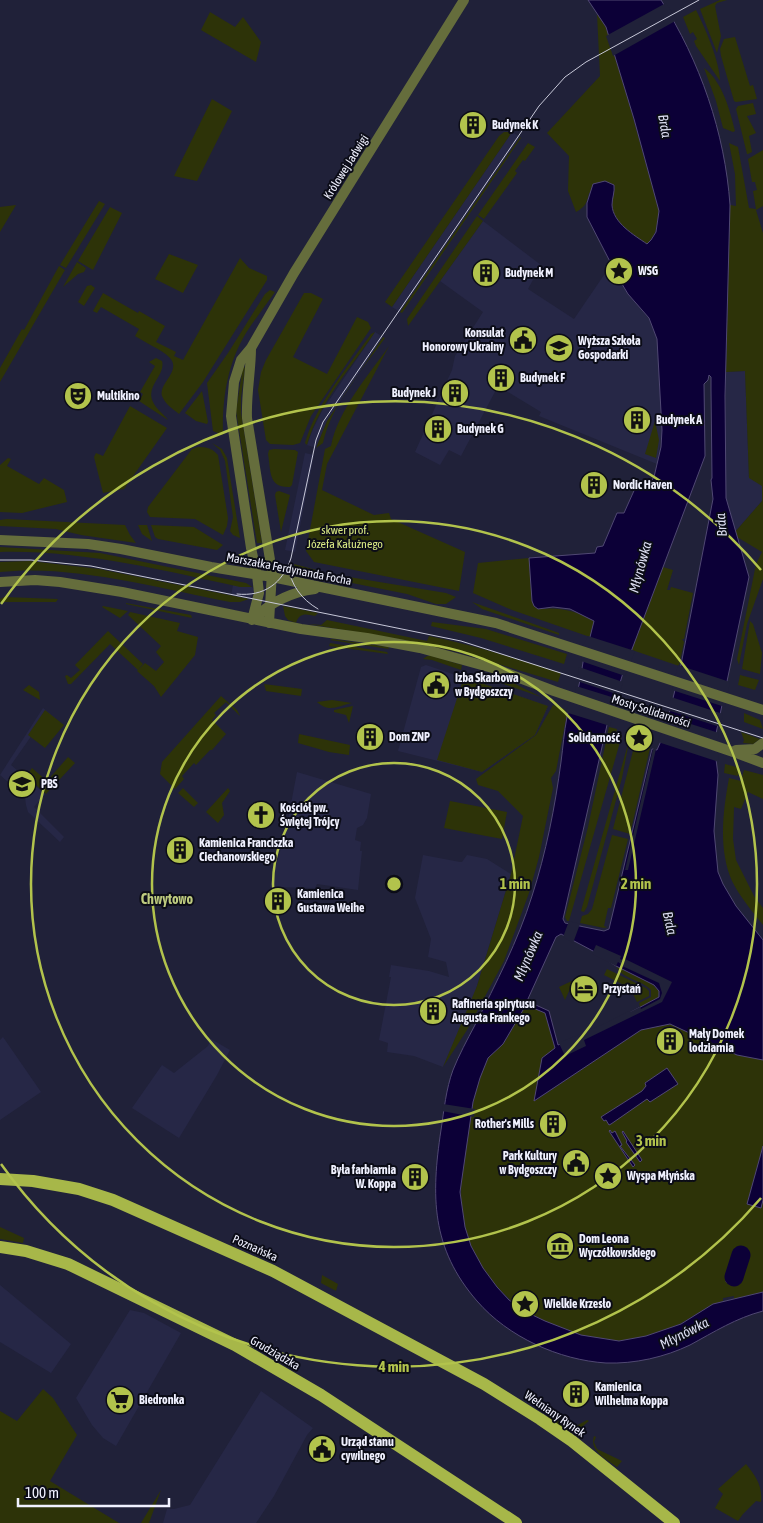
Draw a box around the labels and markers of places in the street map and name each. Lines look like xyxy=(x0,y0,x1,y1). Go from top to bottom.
building icon: Budynek K xyxy=(458,110,488,140)
place label: Budynek K xyxy=(492,118,538,132)
place icon: WSG xyxy=(604,256,634,286)
building icon: Budynek M xyxy=(471,258,501,288)
place label: WSG xyxy=(637,264,659,278)
place label: Budynek M xyxy=(505,266,553,280)
public building icon: Konsulat Honorowy Ukrainy xyxy=(508,325,538,355)
place label: Konsulat Honorowy Ukrainy xyxy=(422,326,505,354)
school or university icon: Wyższa Szkoła Gospodarki xyxy=(544,333,574,363)
place label: Wyższa Szkoła Gospodarki xyxy=(577,334,641,362)
building icon: Budynek F xyxy=(486,363,516,393)
place label: Budynek F xyxy=(520,371,565,385)
building icon: Budynek J xyxy=(440,378,470,408)
theatre icon: Multikino xyxy=(63,381,93,411)
place label: Budynek J xyxy=(392,386,436,400)
place label: Multikino xyxy=(97,389,140,403)
building icon: Budynek A xyxy=(622,405,652,435)
place label: Budynek A xyxy=(656,413,702,427)
building icon: Budynek G xyxy=(423,414,453,444)
place label: Budynek G xyxy=(457,422,504,436)
building icon: Nordic Haven xyxy=(579,470,609,500)
place label: Nordic Haven xyxy=(613,478,673,492)
public building icon: Izba Skarbowa w Bydgoszczy xyxy=(421,670,451,700)
place label: Izba Skarbowa w Bydgoszczy xyxy=(455,671,519,699)
building icon: Dom ZNP xyxy=(355,722,385,752)
place icon: Solidarność xyxy=(624,723,654,753)
place label: Dom ZNP xyxy=(389,730,430,744)
place label: Solidarność xyxy=(568,731,621,745)
school or university icon: PBŚ xyxy=(7,769,37,799)
place label: PBŚ xyxy=(41,776,58,791)
church icon: Kościół pw. Świętej Trójcy xyxy=(246,800,276,830)
place label: Kościół pw. Świętej Trójcy xyxy=(280,801,339,829)
building icon: Kamienica Franciszka Ciechanowskiego xyxy=(165,835,195,865)
place label: Kamienica Franciszka Ciechanowskiego xyxy=(199,836,294,864)
centre of rings xyxy=(385,875,403,893)
building icon: Kamienica Gustawa Weihe xyxy=(263,886,293,916)
place label: Kamienica Gustawa Weihe xyxy=(297,887,365,915)
hotel icon: Przystań xyxy=(569,974,599,1004)
place label: Przystań xyxy=(603,982,641,996)
building icon: Rafineria spirytusu Augusta Frankego xyxy=(418,996,448,1026)
place label: Rafineria spirytusu Augusta Frankego xyxy=(451,997,535,1025)
building icon: Mały Domek lodziarnia xyxy=(655,1026,685,1056)
place label: Mały Domek lodziarnia xyxy=(689,1027,745,1055)
building icon: Rother's Mills xyxy=(538,1109,568,1139)
place label: Rother's Mills xyxy=(475,1117,535,1131)
public building icon: Park Kultury w Bydgoszczy xyxy=(561,1148,591,1178)
place label: Park Kultury w Bydgoszczy xyxy=(499,1149,557,1177)
place icon: Wyspa Młyńska xyxy=(593,1161,623,1191)
building icon: Była farbiarnia W. Koppa xyxy=(400,1162,430,1192)
place label: Była farbiarnia W. Koppa xyxy=(331,1163,396,1191)
place label: Wyspa Młyńska xyxy=(626,1169,695,1183)
museum icon: Dom Leona Wyczółkowskiego xyxy=(545,1231,575,1261)
place label: Dom Leona Wyczółkowskiego xyxy=(578,1232,656,1260)
place icon: Wielkie Krzesło xyxy=(510,1289,540,1319)
place label: Wielkie Krzesło xyxy=(543,1297,612,1311)
building icon: Kamienica Wilhelma Koppa xyxy=(561,1379,591,1409)
place label: Kamienica Wilhelma Koppa xyxy=(594,1380,669,1408)
supermarket icon: Biedronka xyxy=(105,1385,135,1415)
place label: Biedronka xyxy=(139,1393,185,1407)
public building icon: Urząd stanu cywilnego xyxy=(307,1434,337,1464)
place label: Urząd stanu cywilnego xyxy=(341,1435,394,1463)

